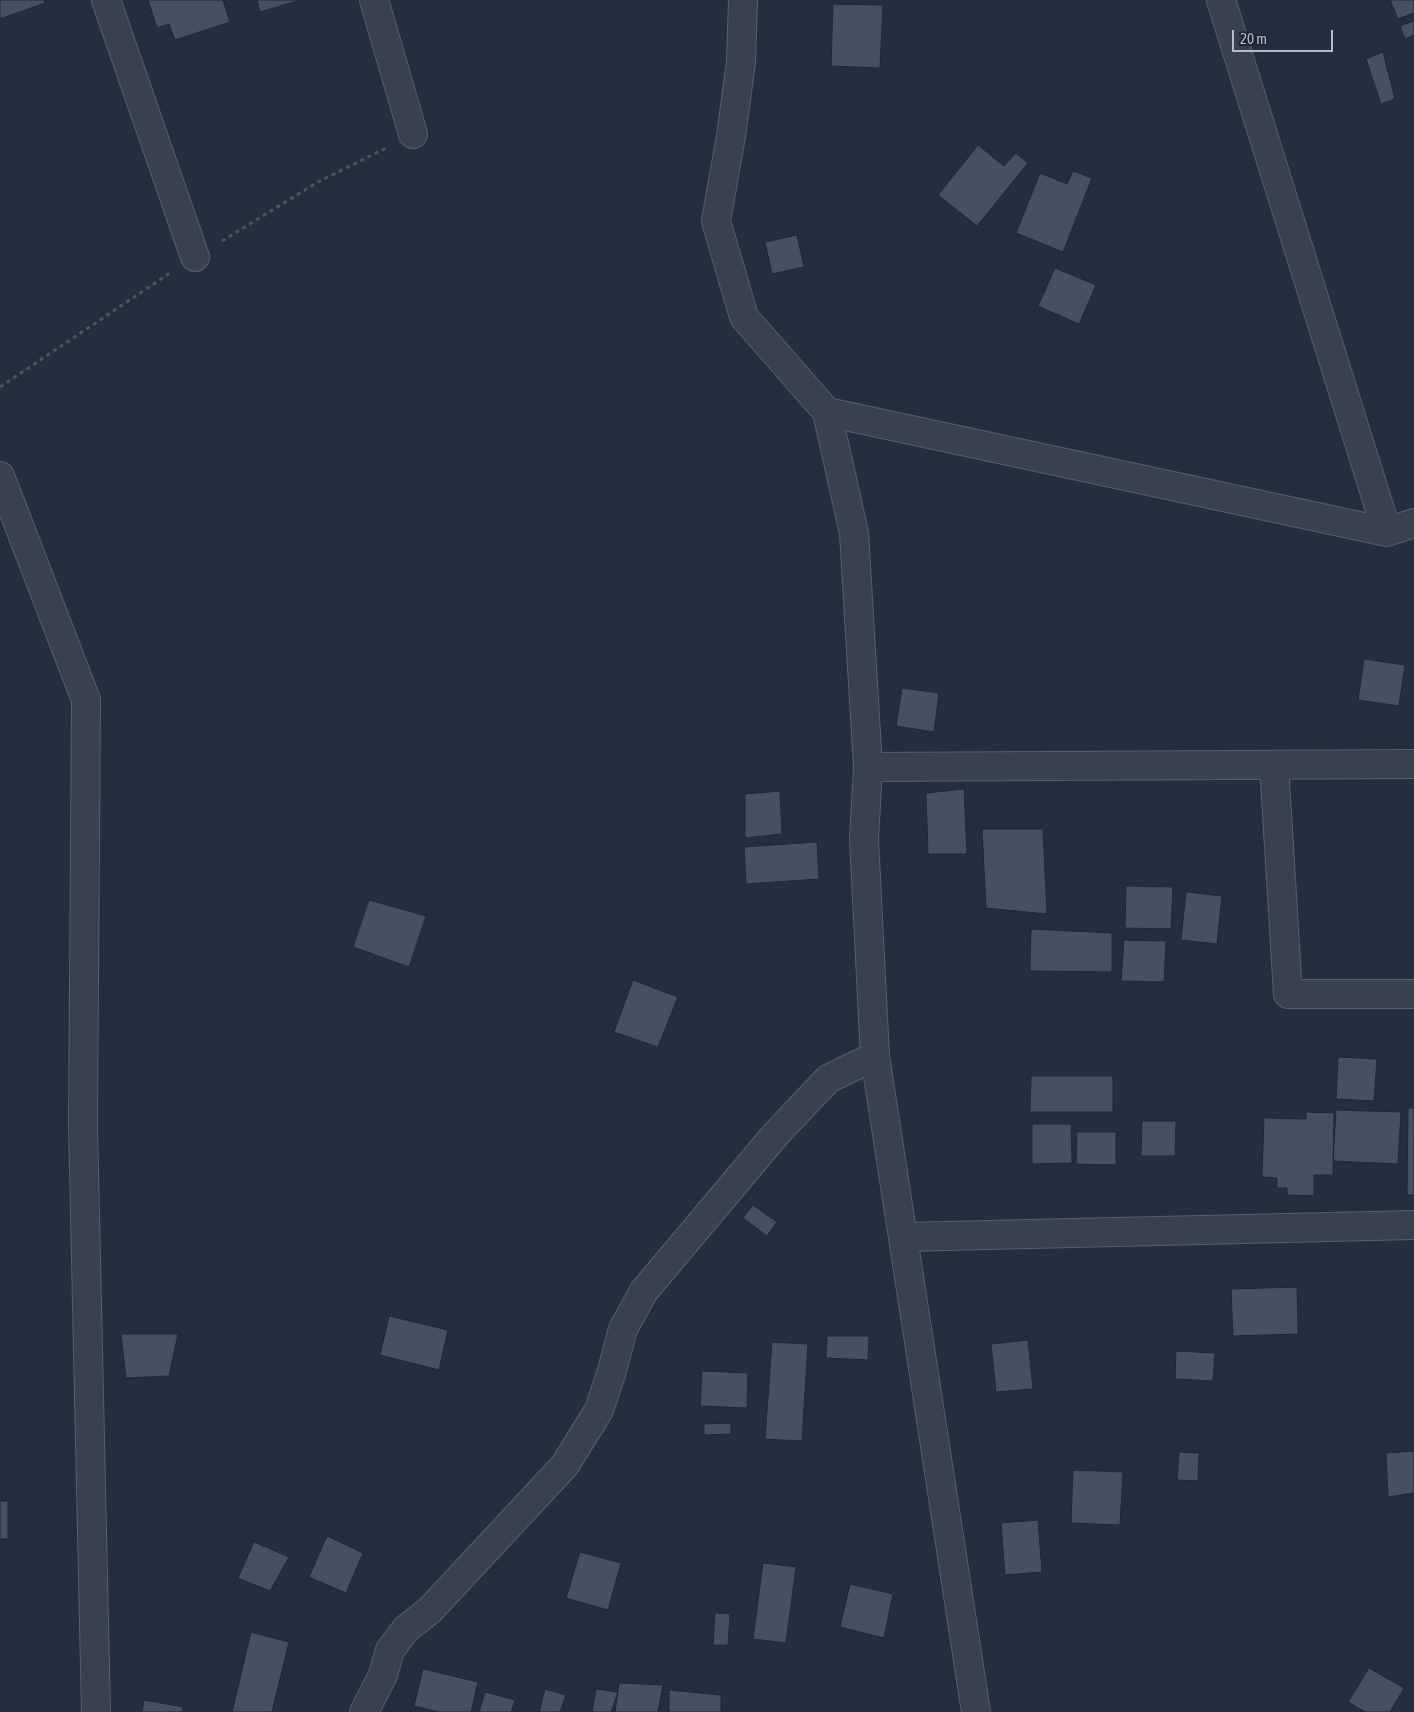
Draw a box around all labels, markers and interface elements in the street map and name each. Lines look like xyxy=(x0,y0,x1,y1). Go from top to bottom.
scale bar xyxy=(1234,20,1335,52)
text: 20 m xyxy=(1240,30,1267,47)

